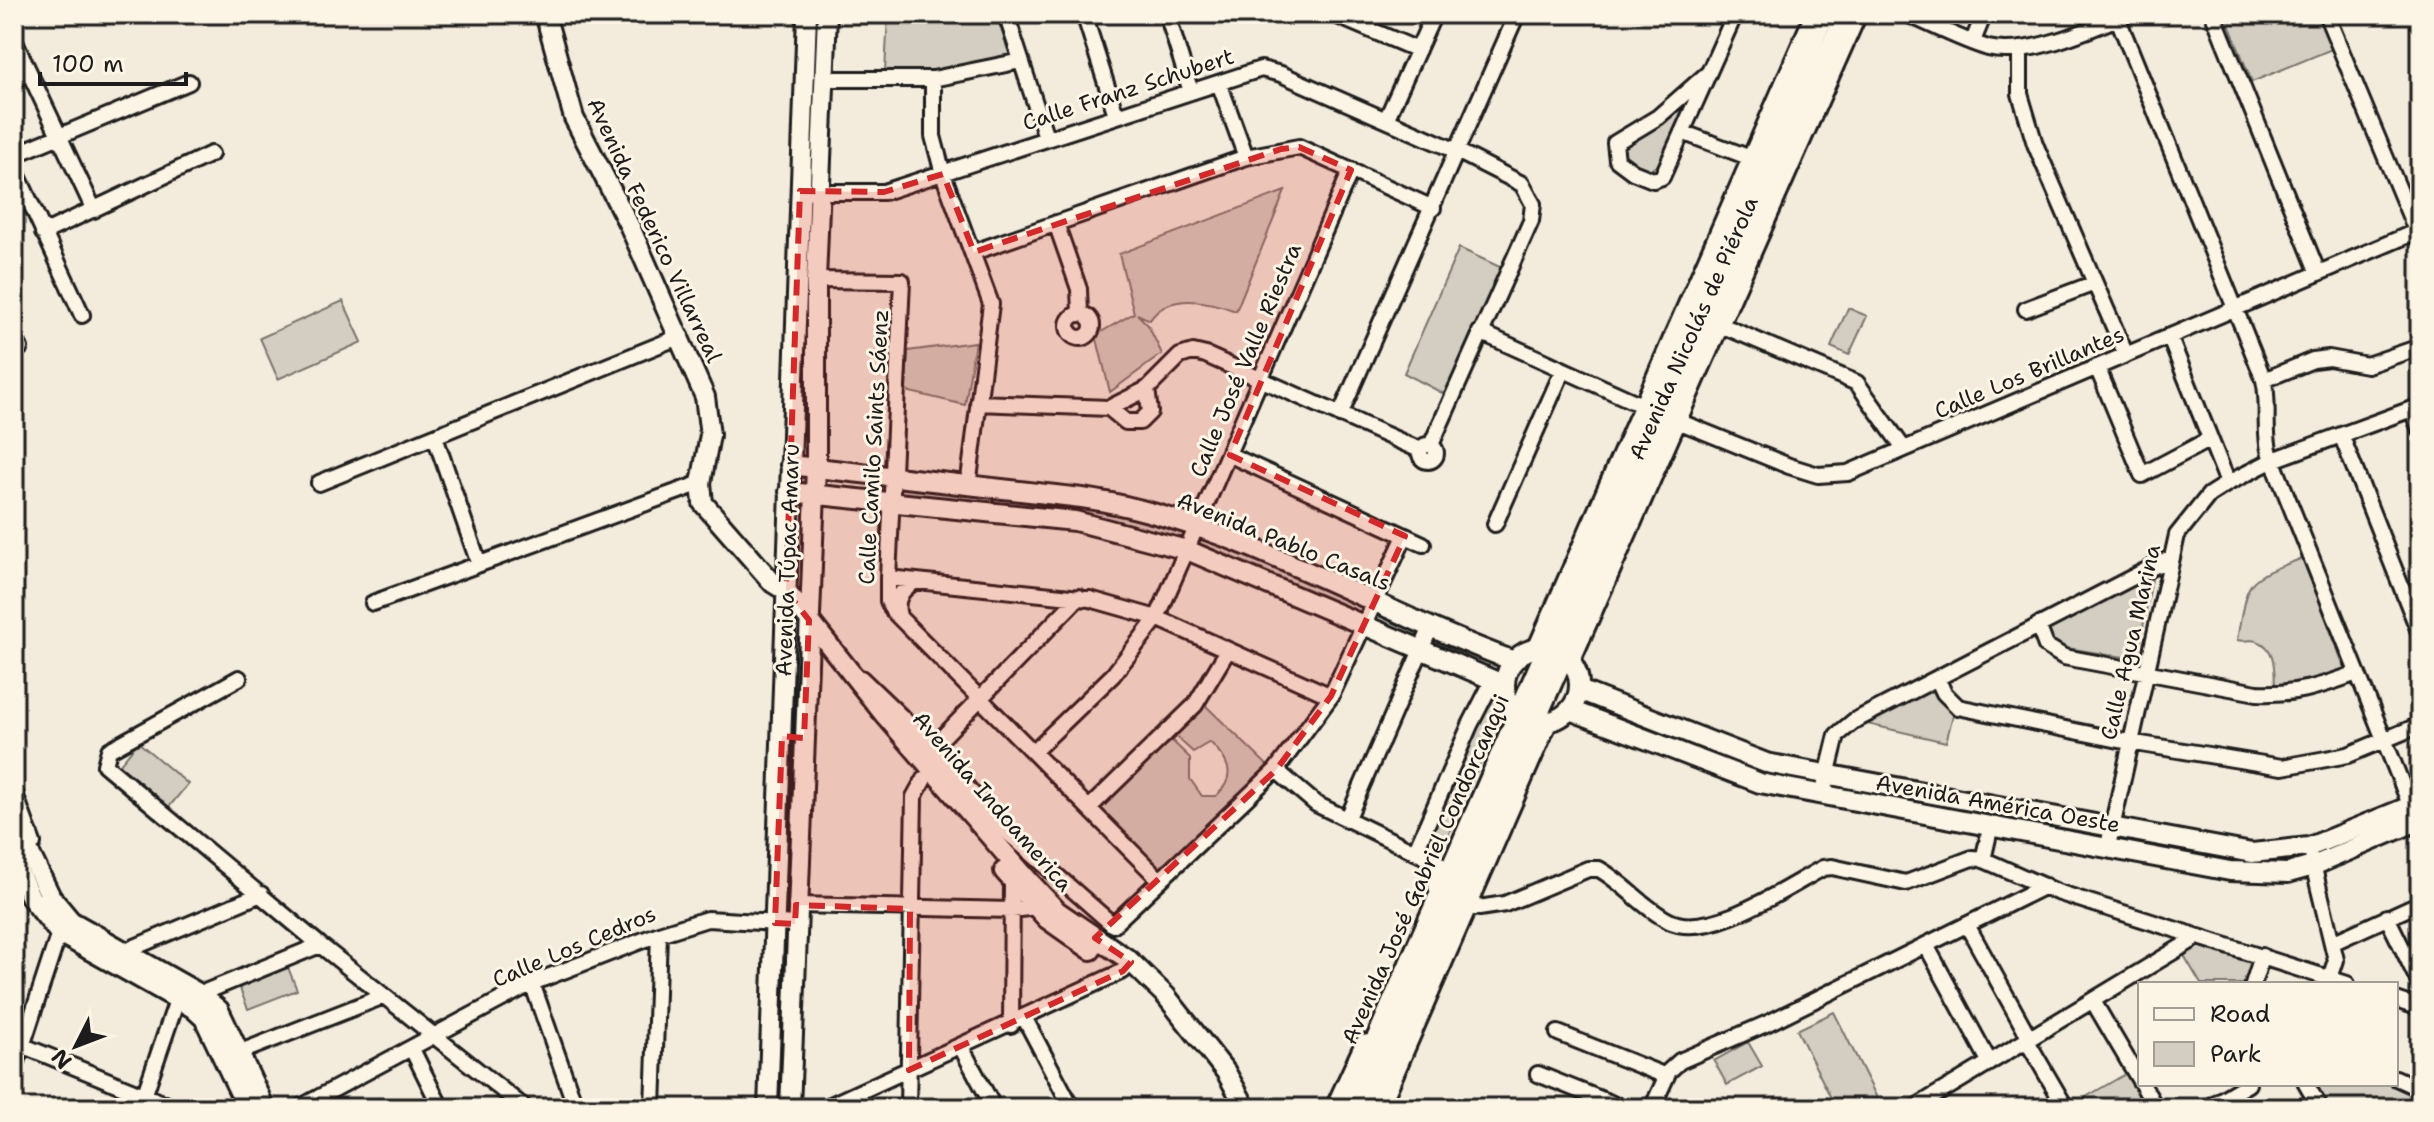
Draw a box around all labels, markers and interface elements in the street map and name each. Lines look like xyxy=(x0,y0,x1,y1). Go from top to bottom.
scale bar xyxy=(40,36,186,86)
street label: Calle Franz Schubert xyxy=(1019,42,1237,137)
text: 100 m xyxy=(52,48,124,80)
street label: Avenida Federico Villarreal xyxy=(580,93,729,368)
street label: Avenida Nicolás de Piérola xyxy=(1622,191,1765,465)
street label: Calle José Valle Riestra xyxy=(1183,239,1308,482)
street label: Calle Camilo Saints Sáenz xyxy=(852,309,895,585)
street label: Calle Los Brillantes xyxy=(1930,319,2128,426)
street label: Avenida Túpac Amaru xyxy=(769,443,806,677)
street label: Avenida Pablo Casals xyxy=(1173,485,1395,598)
street label: Calle Agua Marina xyxy=(2094,541,2167,743)
street label: Avenida José Gabriel Condorcanqui xyxy=(1335,690,1516,1049)
street label: Avenida Indoamerica xyxy=(906,705,1079,898)
street label: Avenida América Oeste xyxy=(1873,768,2122,839)
street label: Calle Los Cedros xyxy=(488,899,660,994)
legend xyxy=(2138,982,2398,1086)
text: Road xyxy=(2210,998,2270,1030)
north arrow xyxy=(36,1006,116,1086)
text: Park xyxy=(2210,1038,2262,1070)
text: N xyxy=(45,1043,78,1075)

